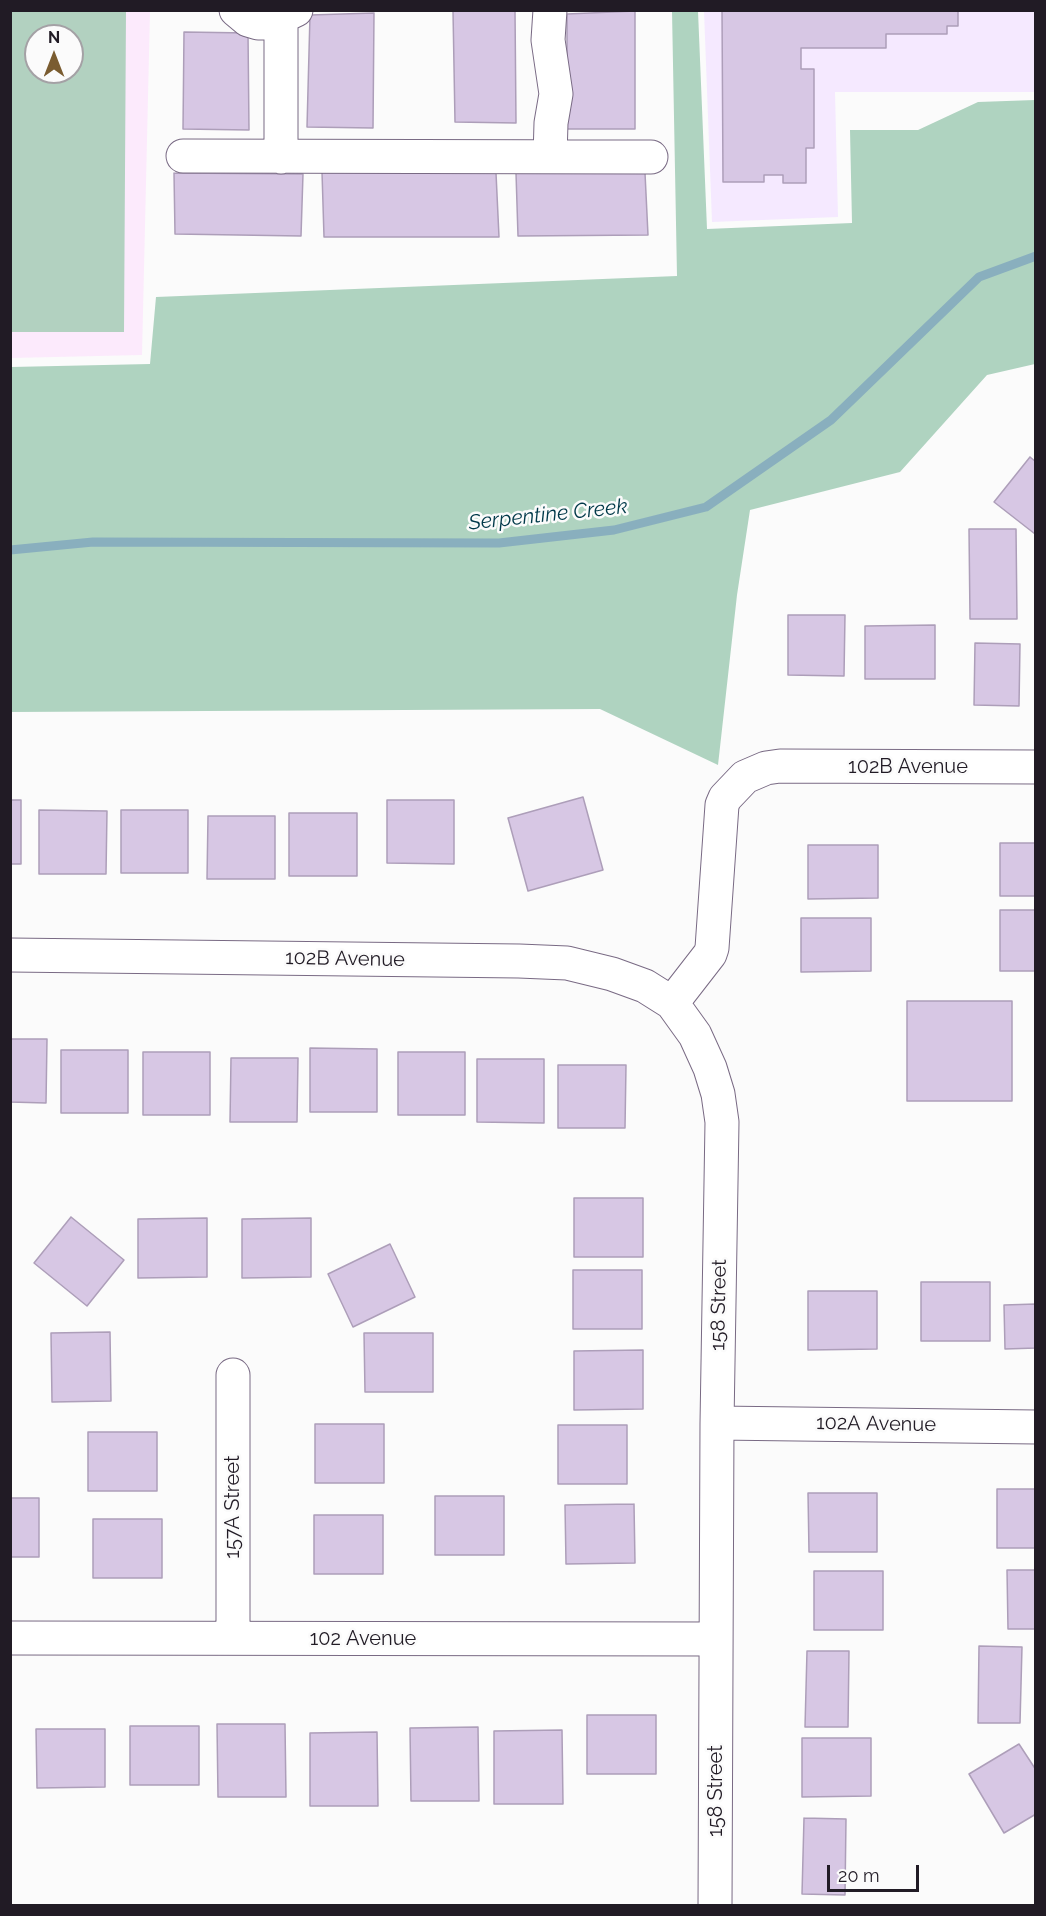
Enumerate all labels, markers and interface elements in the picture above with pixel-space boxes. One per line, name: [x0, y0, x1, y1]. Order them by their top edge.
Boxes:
north arrow: [24, 24, 84, 84]
text: N: [48, 28, 60, 47]
water label: Serpentine Creek: [467, 494, 629, 536]
street label: 102B Avenue: [848, 755, 968, 779]
street label: 102B Avenue: [285, 946, 405, 972]
street label: 158 Street: [706, 1259, 732, 1351]
street label: 102A Avenue: [816, 1411, 936, 1437]
street label: 157A Street: [221, 1455, 245, 1559]
street label: 102 Avenue: [310, 1627, 416, 1651]
street label: 158 Street: [704, 1745, 728, 1837]
scale bar: [830, 1853, 922, 1891]
text: 20 m: [838, 1865, 880, 1886]

